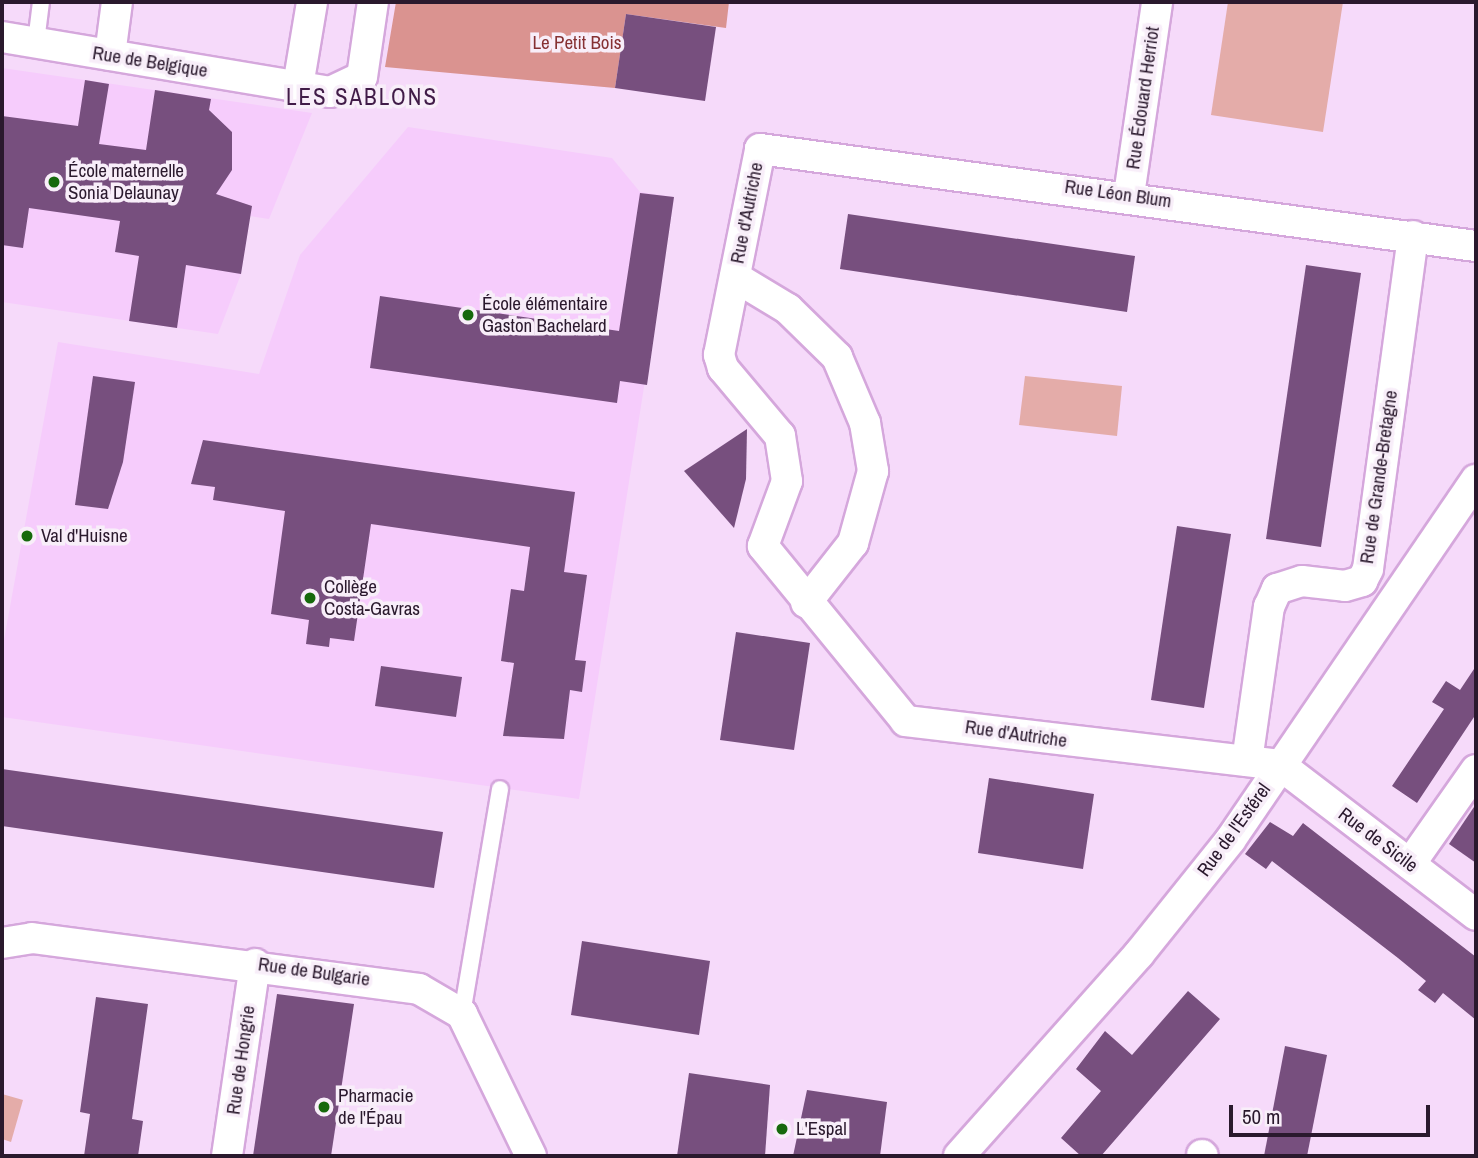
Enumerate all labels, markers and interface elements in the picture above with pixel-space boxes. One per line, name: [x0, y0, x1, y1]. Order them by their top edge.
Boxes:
street label: Rue Édouard Herriot: [1122, 25, 1164, 171]
park label: Le Petit Bois: [532, 32, 622, 54]
street label: Rue de Belgique: [91, 42, 209, 82]
district label: LES SABLONS: [287, 83, 437, 111]
place label: École maternelle Sonia Delaunay: [68, 160, 184, 204]
street label: Rue d'Autriche: [726, 160, 768, 266]
marker: École maternelle Sonia Delaunay: [46, 174, 62, 190]
street label: Rue Léon Blum: [1063, 175, 1173, 213]
place label: École élémentaire Gaston Bachelard: [482, 293, 608, 337]
marker: École élémentaire Gaston Bachelard: [460, 307, 476, 323]
street label: Rue de Grande-Bretagne: [1356, 389, 1402, 565]
place label: Val d'Huisne: [41, 525, 128, 547]
marker: Val d'Huisne: [19, 528, 35, 544]
place label: Collège Costa-Gavras: [324, 576, 420, 620]
marker: Collège Costa-Gavras: [302, 590, 318, 606]
street label: Rue d'Autriche: [964, 716, 1068, 752]
street label: Rue de l'Estérel: [1193, 779, 1275, 881]
street label: Rue de Sicile: [1334, 803, 1422, 877]
street label: Rue de Bulgarie: [257, 953, 371, 991]
street label: Rue de Hongrie: [222, 1004, 260, 1116]
place label: Pharmacie de l'Épau: [338, 1085, 413, 1129]
scale bar: [1233, 1092, 1434, 1136]
marker: Pharmacie de l'Épau: [316, 1099, 332, 1115]
text: 50 m: [1242, 1102, 1280, 1131]
place label: L'Espal: [796, 1118, 847, 1140]
marker: L'Espal: [774, 1121, 790, 1137]

